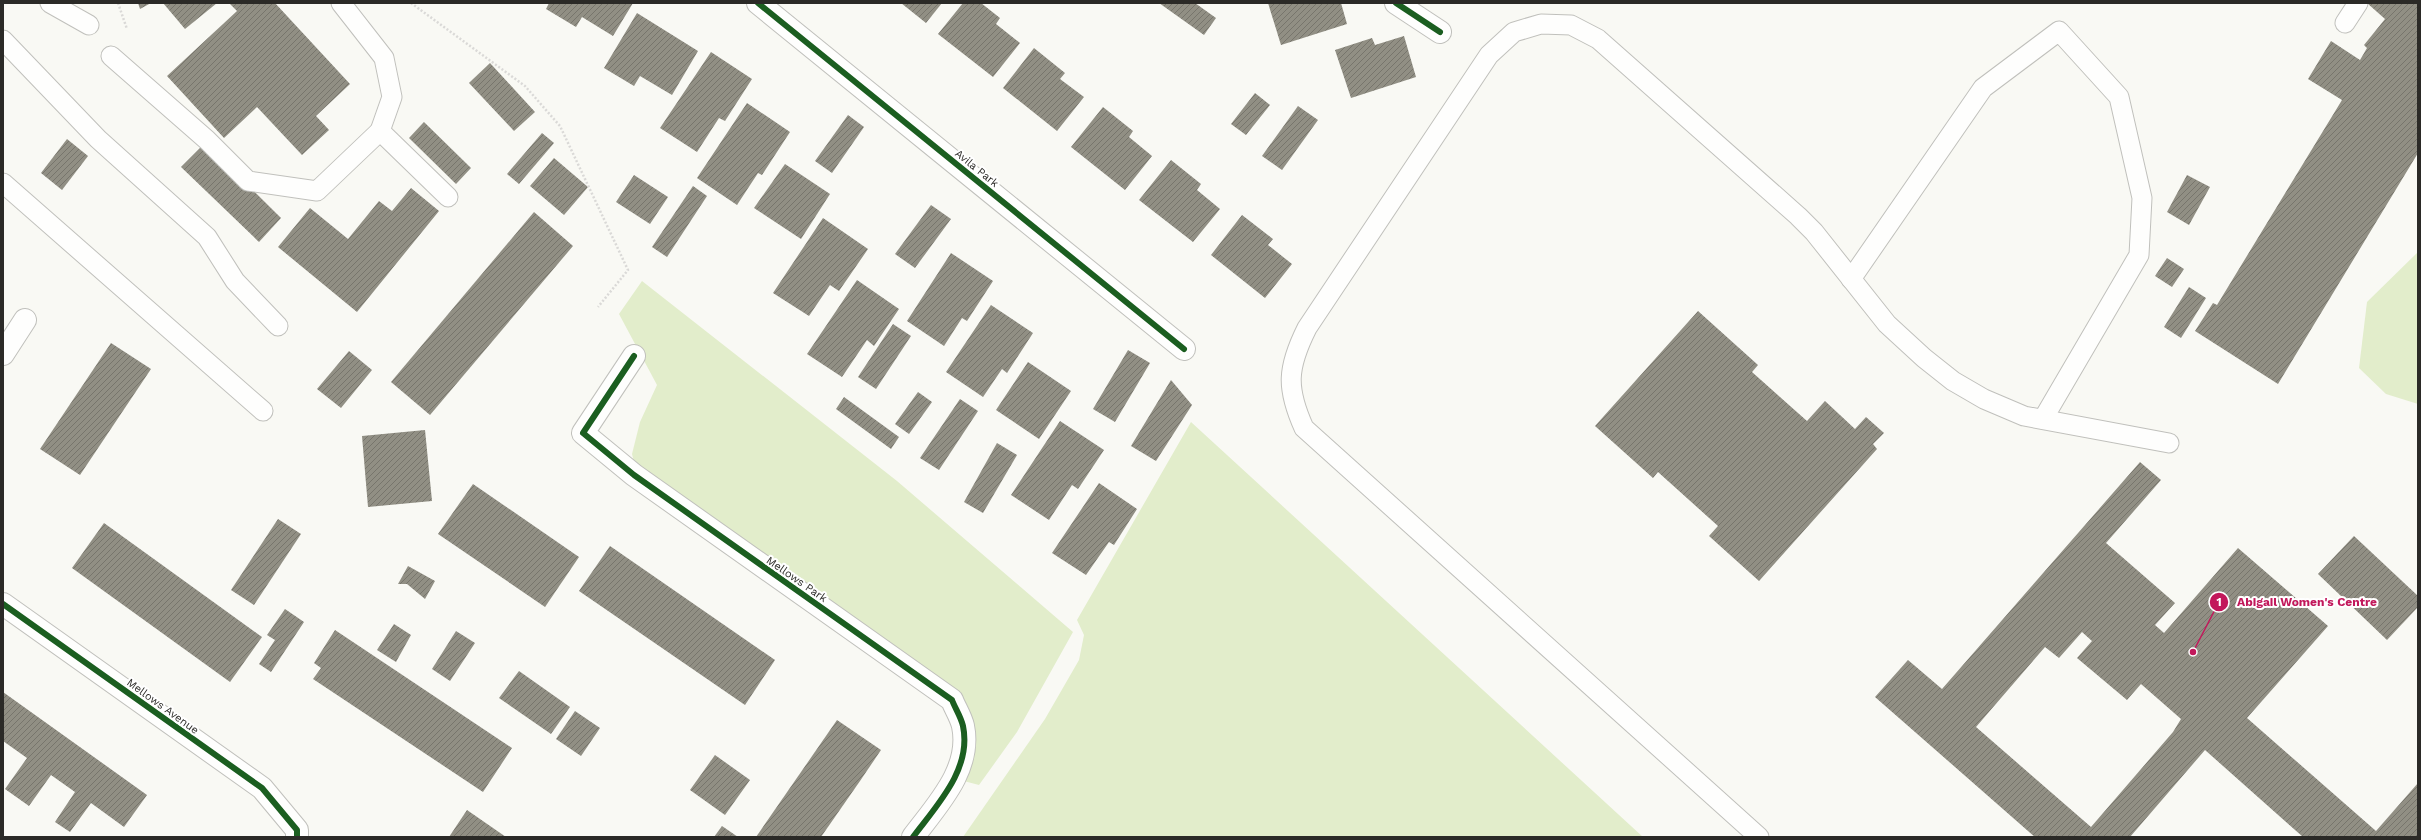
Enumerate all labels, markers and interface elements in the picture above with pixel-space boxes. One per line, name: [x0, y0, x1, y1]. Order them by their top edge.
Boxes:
street label: Avila Park: [952, 147, 1001, 190]
street label: Mellows Park: [764, 554, 830, 605]
callout: Abigail Women's Centre: [2209, 590, 2385, 614]
text: 1: [2216, 595, 2222, 609]
text: Abigail Women's Centre: [2237, 595, 2377, 609]
street label: Mellows Avenue: [124, 676, 201, 737]

